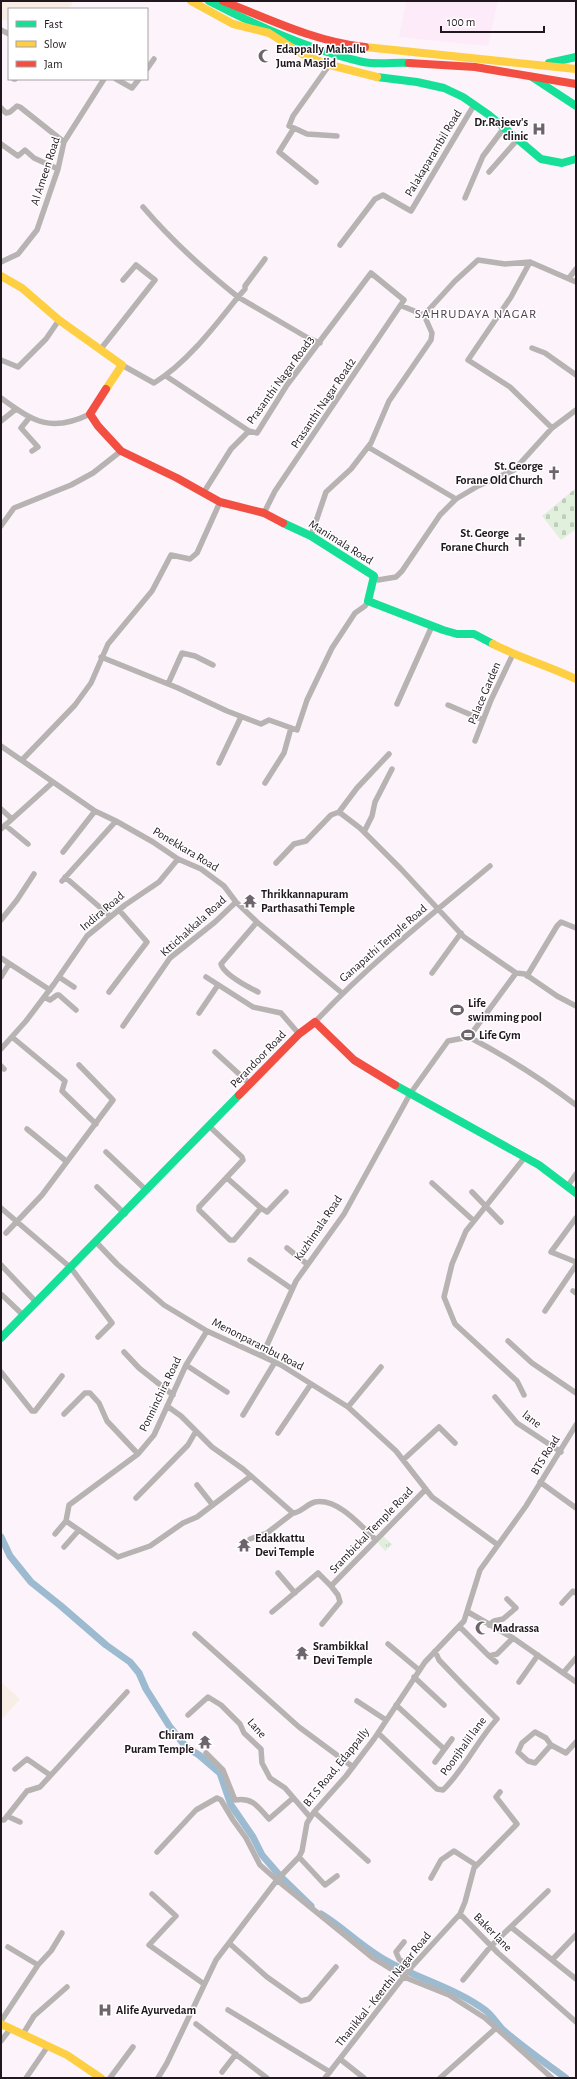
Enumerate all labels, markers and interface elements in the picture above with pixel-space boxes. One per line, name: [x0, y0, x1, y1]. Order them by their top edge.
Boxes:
legend: [8, 8, 148, 80]
scale bar: [441, 8, 544, 34]
text: 100 m: [447, 16, 475, 28]
text: Fast: [44, 18, 63, 30]
text: Slow: [44, 38, 66, 50]
place label: Edappally Mahallu Juma Masjid: [276, 43, 366, 70]
mosque icon: Edappally Mahallu Juma Masjid: [257, 48, 273, 64]
text: Jam: [44, 58, 63, 70]
street label: Palakaparambil Road: [402, 108, 464, 198]
place label: Dr.Rajeev's clinic: [474, 116, 528, 142]
hospital icon: Dr.Rajeev's clinic: [531, 121, 547, 137]
street label: Al Ameen Road: [28, 135, 62, 207]
district label: SAHRUDAYA NAGAR: [415, 308, 537, 321]
street label: Prasanthi Nagar Road3: [244, 334, 316, 426]
street label: Prasanthi Nagar Road2: [288, 355, 358, 450]
place label: St. George Forane Old Church: [455, 460, 543, 486]
church icon: St. George Forane Old Church: [546, 465, 562, 481]
street label: Manimala Road: [307, 517, 375, 567]
place label: St. George Forane Church: [440, 527, 509, 553]
church icon: St. George Forane Church: [512, 532, 528, 548]
street label: Palace Garden: [466, 660, 502, 726]
street label: Ponekkara Road: [151, 825, 221, 873]
place label: Thrikkannapuram Parthasathi Temple: [261, 888, 355, 914]
street label: Indira Road: [78, 889, 126, 933]
street label: Kttichakkala Road: [158, 893, 228, 959]
temple icon: Thrikkannapuram Parthasathi Temple: [242, 893, 258, 909]
street label: Ganapathi Temple Road: [337, 902, 429, 984]
place label: Life swimming pool: [468, 997, 542, 1023]
sports icon: Life swimming pool: [449, 1002, 465, 1018]
sports icon: Life Gym: [460, 1027, 476, 1043]
street label: Perandoor Road: [228, 1028, 288, 1090]
place label: Life Gym: [479, 1029, 521, 1042]
street label: Kuzhimala Road: [292, 1193, 344, 1263]
street label: Menonparambu Road: [210, 1316, 306, 1372]
street label: Ponninchira Road: [137, 1355, 183, 1433]
street label: lane: [520, 1408, 544, 1430]
street label: BTS Road: [528, 1433, 562, 1477]
street label: Srambickal Temple Road: [327, 1485, 415, 1575]
place label: Edakkattu Devi Temple: [255, 1532, 315, 1558]
temple icon: Edakkattu Devi Temple: [236, 1537, 252, 1553]
mosque icon: Madrassa: [474, 1620, 490, 1636]
place label: Madrassa: [493, 1622, 540, 1634]
place label: Srambikkal Devi Temple: [313, 1640, 373, 1666]
temple icon: Srambikkal Devi Temple: [294, 1645, 310, 1661]
street label: Poonjhalil lane: [438, 1714, 489, 1778]
street label: Lane: [245, 1716, 269, 1740]
street label: B.T.S Road, Edappally: [301, 1725, 372, 1809]
place label: Chiram Puram Temple: [124, 1729, 194, 1755]
temple icon: Chiram Puram Temple: [197, 1734, 213, 1750]
street label: Baker lane: [472, 1911, 514, 1953]
street label: Thanikkal - Keerthi Nagar Road: [333, 1929, 433, 2049]
hospital icon: Alife Ayurvedam: [97, 2002, 113, 2018]
place label: Alife Ayurvedam: [116, 2004, 196, 2017]

